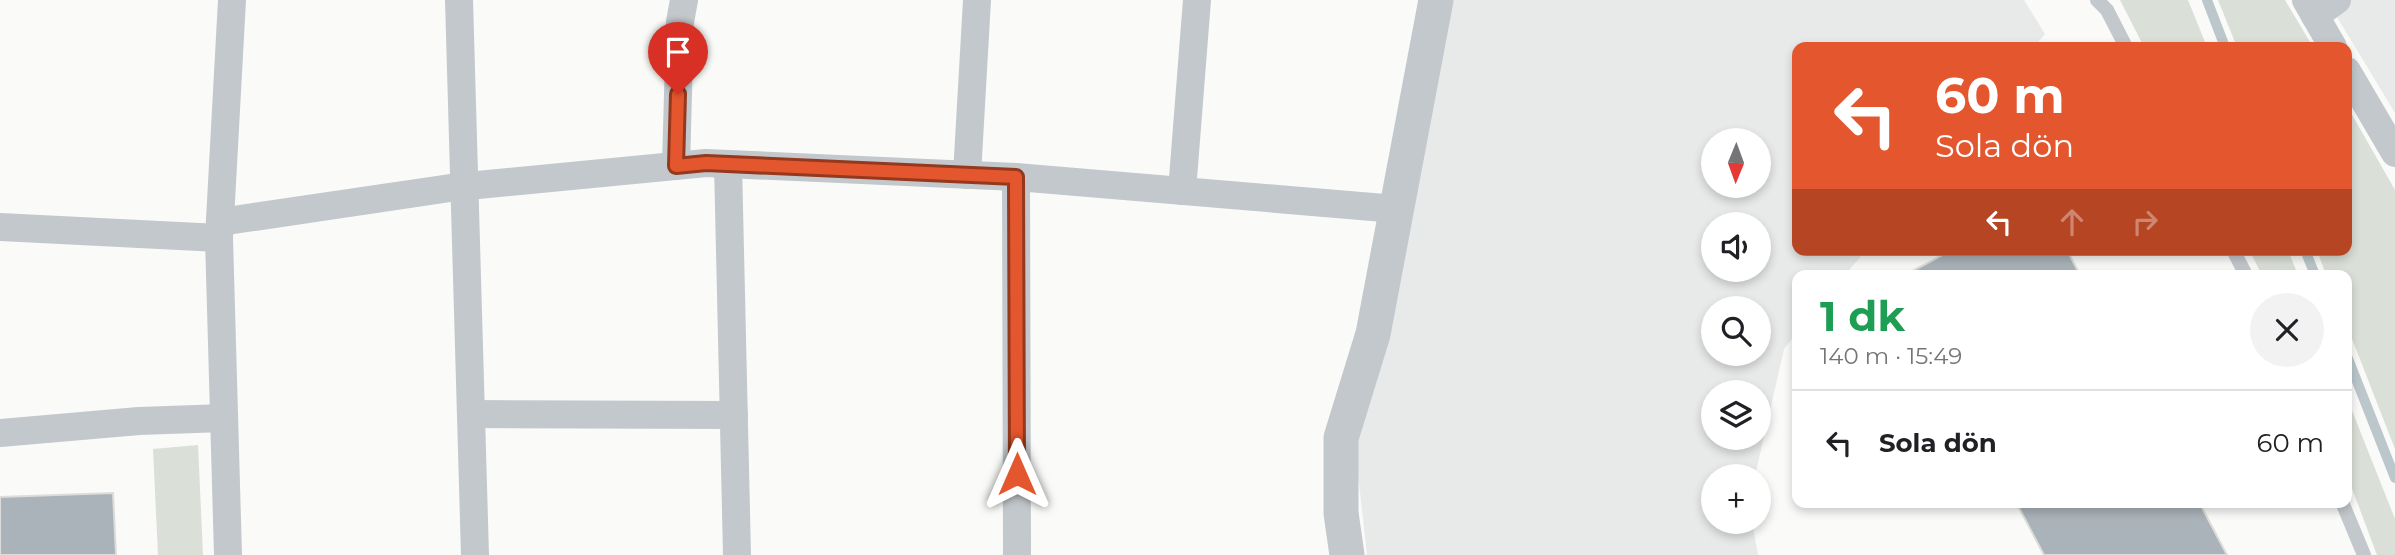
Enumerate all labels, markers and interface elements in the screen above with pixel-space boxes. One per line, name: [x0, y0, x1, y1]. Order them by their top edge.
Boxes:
pin: [648, 22, 708, 94]
icon: arrive: [659, 33, 697, 71]
text: 60 m: [1935, 66, 2065, 125]
icon: left: [1820, 70, 1911, 161]
text: Sola dön: [1935, 126, 2074, 165]
north arrow: [1701, 128, 1771, 198]
map controls: [1701, 128, 1771, 534]
icon: left: [1980, 203, 2018, 241]
icon: ahead: [2053, 203, 2091, 241]
icon: right: [2126, 203, 2164, 241]
button: sound: [1701, 212, 1771, 282]
text: 1 dk: [1820, 290, 1905, 342]
button: close: [2250, 293, 2324, 367]
button: search: [1701, 296, 1771, 366]
text: 140 m · 15:49: [1820, 342, 1962, 370]
button: layers: [1701, 380, 1771, 450]
icon: left: [1820, 424, 1858, 462]
text: Sola dön: [1879, 427, 1997, 459]
text: 60 m: [2257, 427, 2324, 459]
position arrow: [980, 437, 1054, 511]
button: +: [1701, 464, 1771, 534]

